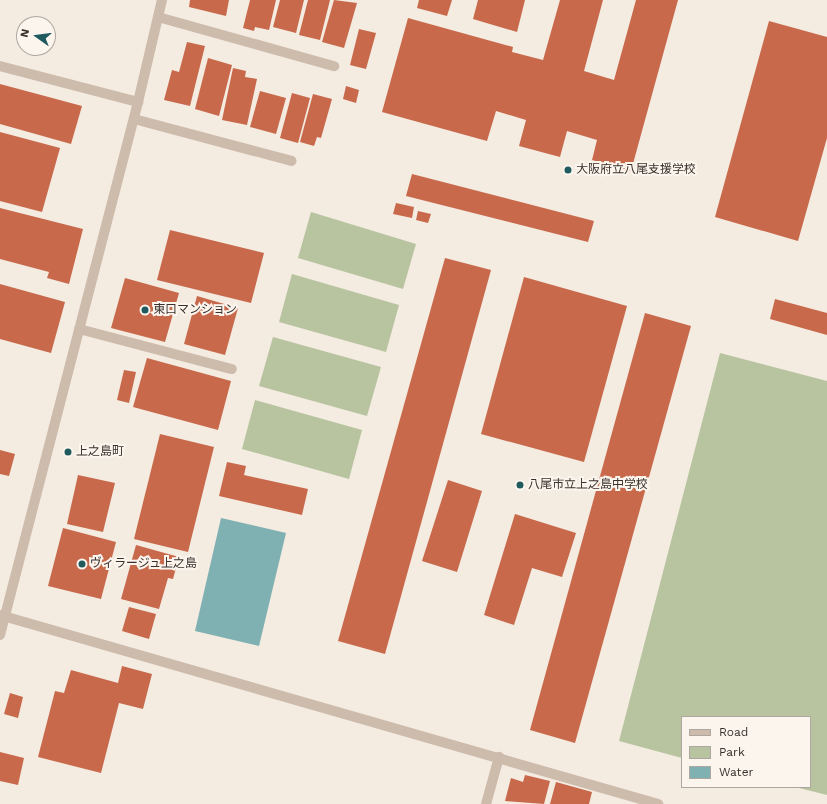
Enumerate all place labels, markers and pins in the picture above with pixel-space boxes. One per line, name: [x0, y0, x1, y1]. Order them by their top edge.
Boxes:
place label: 大阪府立八尾支援学校: [576, 163, 696, 177]
marker: 大阪府立八尾支援学校: [563, 165, 573, 175]
place label: 東口マンション: [153, 303, 237, 317]
marker: 東口マンション: [140, 305, 150, 315]
place label: 上之島町: [76, 445, 124, 459]
marker: 上之島町: [63, 447, 73, 457]
place label: 八尾市立上之島中学校: [528, 478, 648, 492]
marker: 八尾市立上之島中学校: [515, 480, 525, 490]
place label: ヴィラージュ上之島: [90, 557, 198, 571]
marker: ヴィラージュ上之島: [77, 559, 87, 569]

